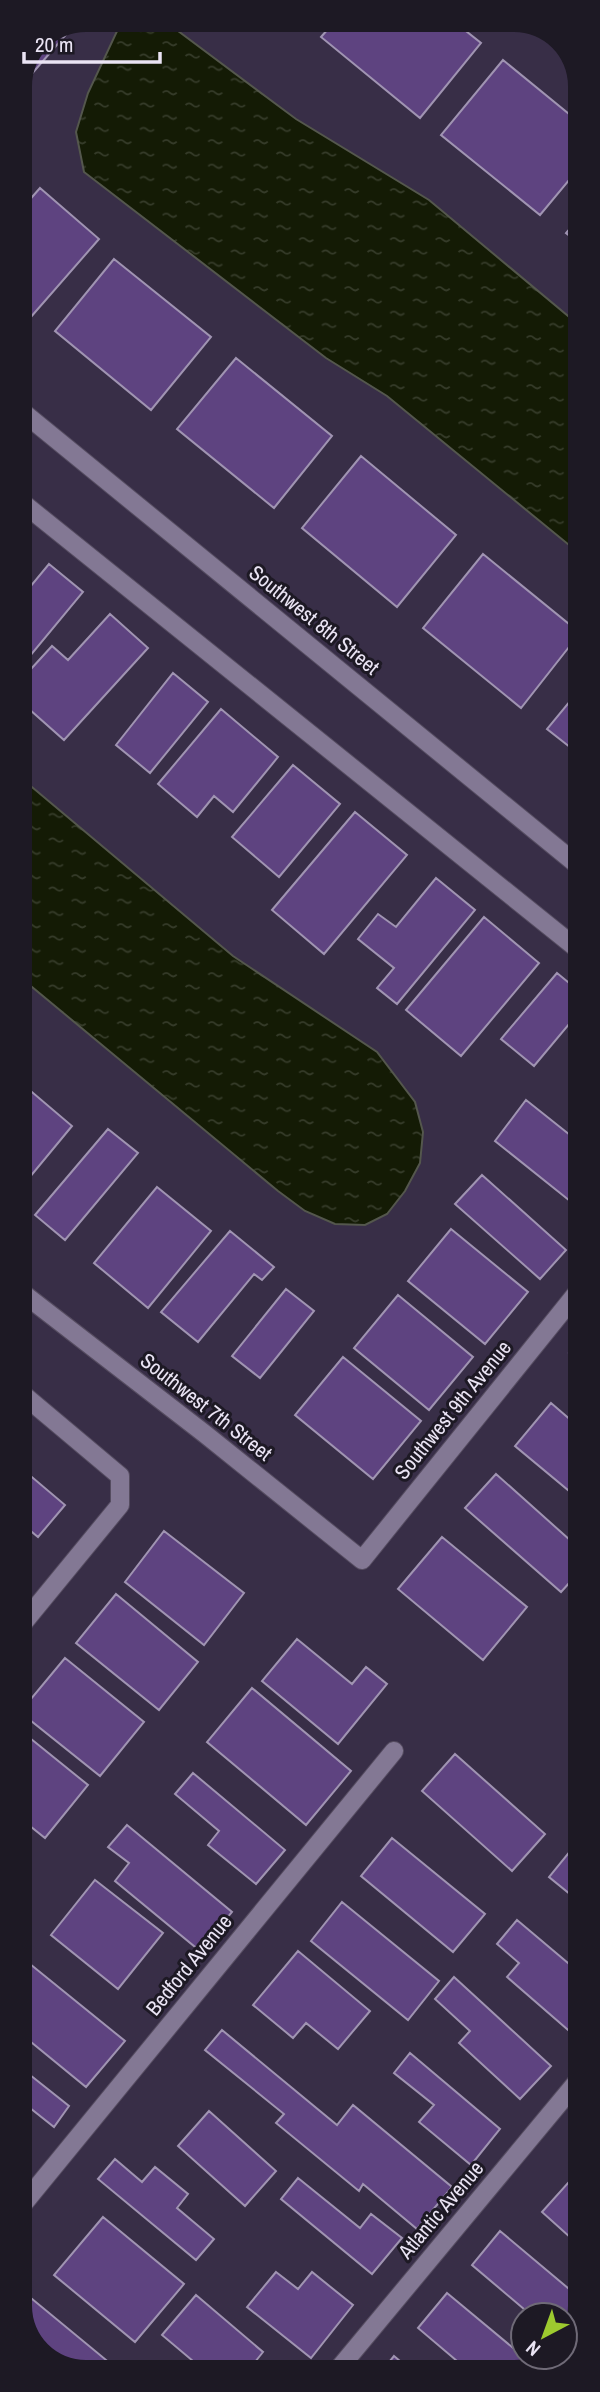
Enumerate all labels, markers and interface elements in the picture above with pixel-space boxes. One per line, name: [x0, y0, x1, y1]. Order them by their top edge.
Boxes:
scale bar: [24, 21, 161, 65]
text: 20 m: [35, 30, 73, 59]
street label: Southwest 8th Street: [243, 558, 386, 681]
street label: Southwest 9th Avenue: [388, 1334, 518, 1485]
street label: Southwest 7th Street: [134, 1346, 278, 1467]
street label: Bedford Avenue: [139, 1908, 238, 2021]
street label: Atlantic Avenue: [390, 2155, 490, 2265]
north arrow: [509, 2301, 579, 2371]
text: N: [520, 2335, 546, 2362]

